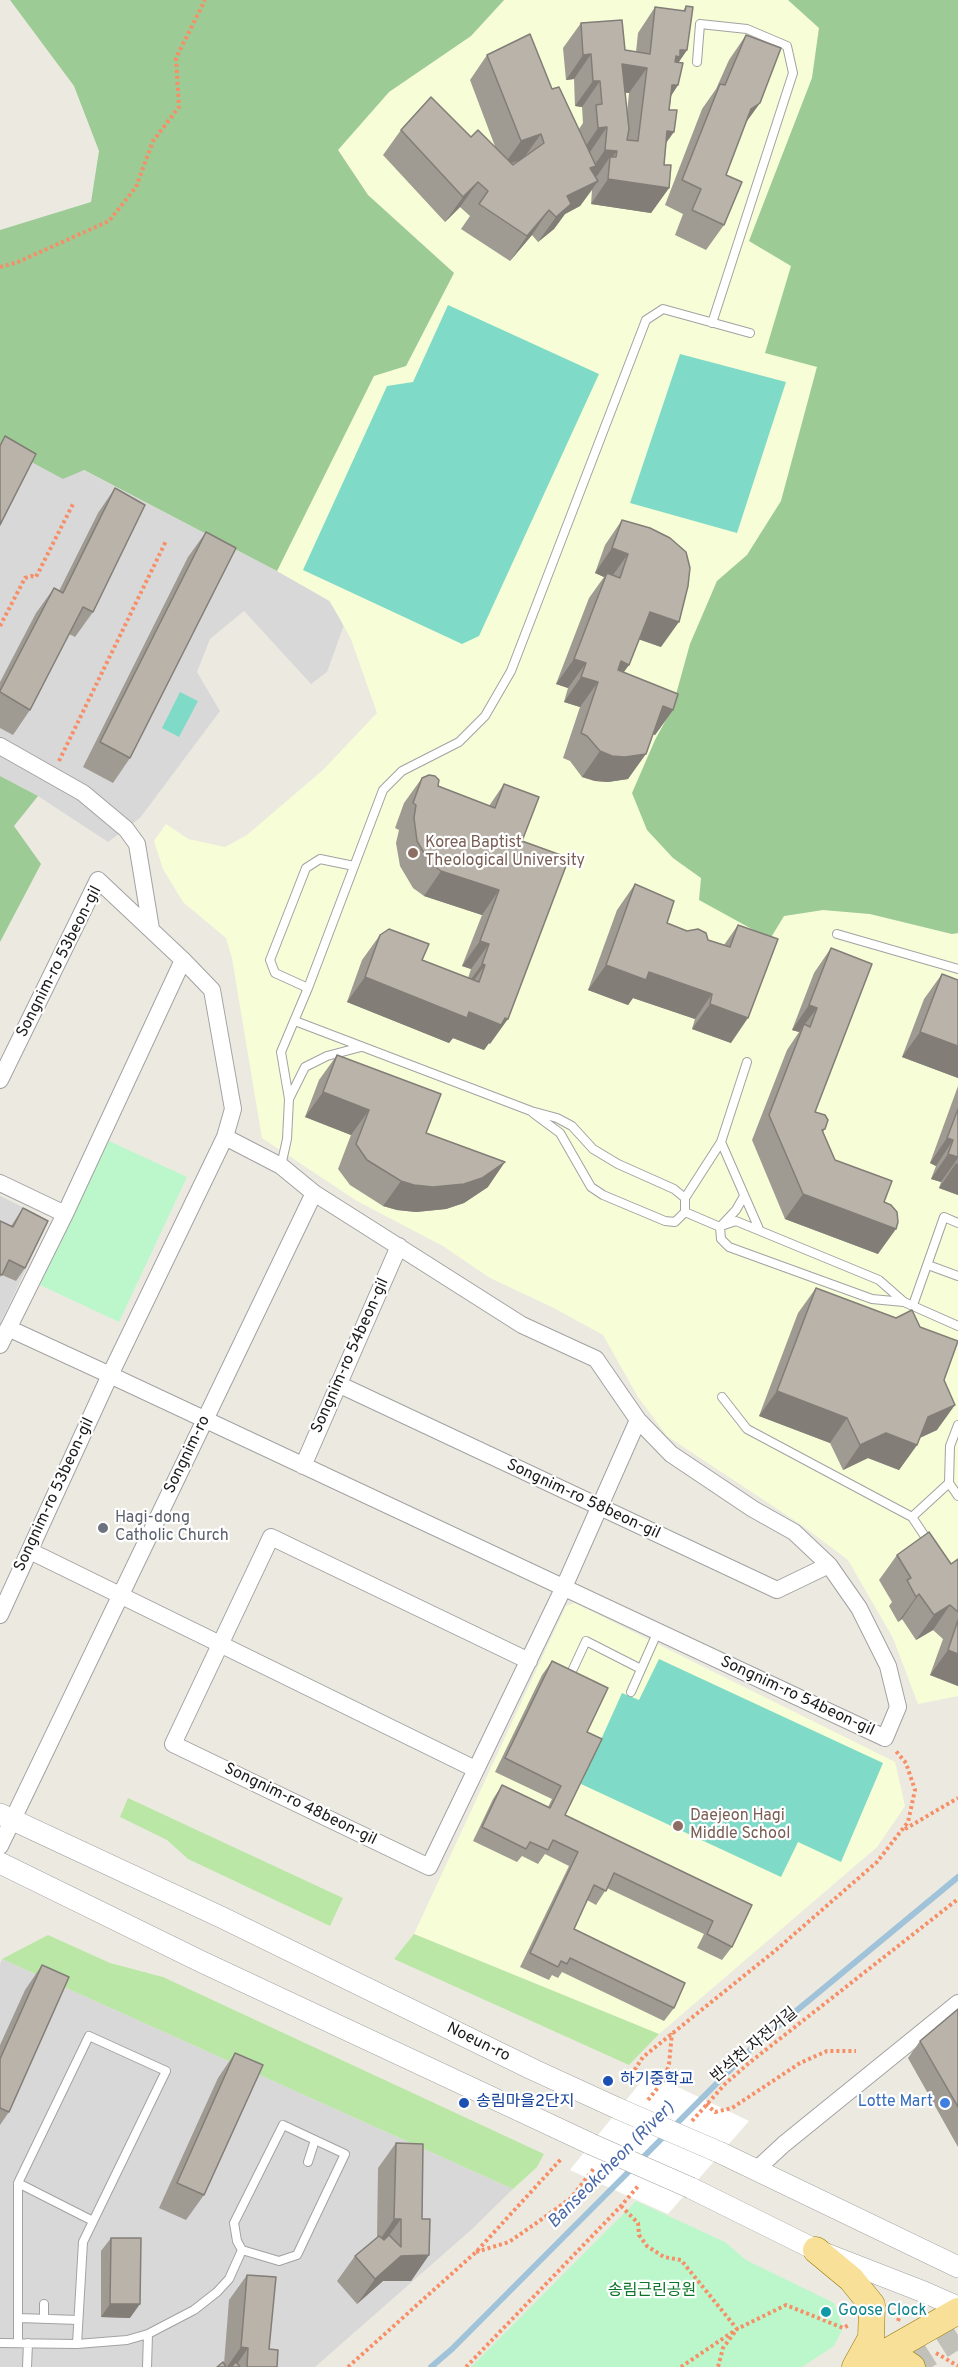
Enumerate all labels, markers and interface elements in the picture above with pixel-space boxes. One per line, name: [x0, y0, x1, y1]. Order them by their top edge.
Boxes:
place label: Korea Baptist Theological University: [425, 834, 585, 872]
marker: Korea Baptist Theological University: [406, 846, 420, 860]
street label: Songnim-ro 53beon-gil: [13, 883, 107, 1041]
street label: Songnim-ro 54beon-gil: [308, 1275, 394, 1437]
street label: Songnim-ro: [161, 1413, 215, 1497]
street label: Songnim-ro 53beon-gil: [11, 1415, 99, 1575]
street label: Songnim-ro 58beon-gil: [503, 1456, 663, 1544]
place label: Hagi-dong Catholic Church: [115, 1509, 229, 1547]
marker: Hagi-dong Catholic Church: [96, 1521, 110, 1535]
street label: Songnim-ro 54beon-gil: [717, 1653, 877, 1741]
street label: Songnim-ro 48beon-gil: [221, 1760, 379, 1850]
place label: Daejeon Hagi Middle School: [690, 1807, 790, 1845]
marker: Daejeon Hagi Middle School: [671, 1819, 685, 1833]
street label: 반석천 자전거길: [708, 2004, 802, 2088]
street label: Noeun-ro: [443, 2019, 513, 2067]
place label: 하기중학교: [620, 2071, 694, 2091]
marker: 하기중학교: [601, 2074, 615, 2088]
place label: 송림마을2단지: [476, 2093, 574, 2113]
place label: Lotte Mart: [858, 2093, 933, 2113]
marker: 송림마을2단지: [457, 2096, 471, 2110]
marker: Lotte Mart: [938, 2096, 952, 2110]
water label: Banseokcheon (River): [544, 2098, 680, 2234]
park label: 송림근린공원: [608, 2282, 696, 2302]
place label: Goose Clock: [838, 2302, 927, 2322]
marker: Goose Clock: [819, 2305, 833, 2319]

